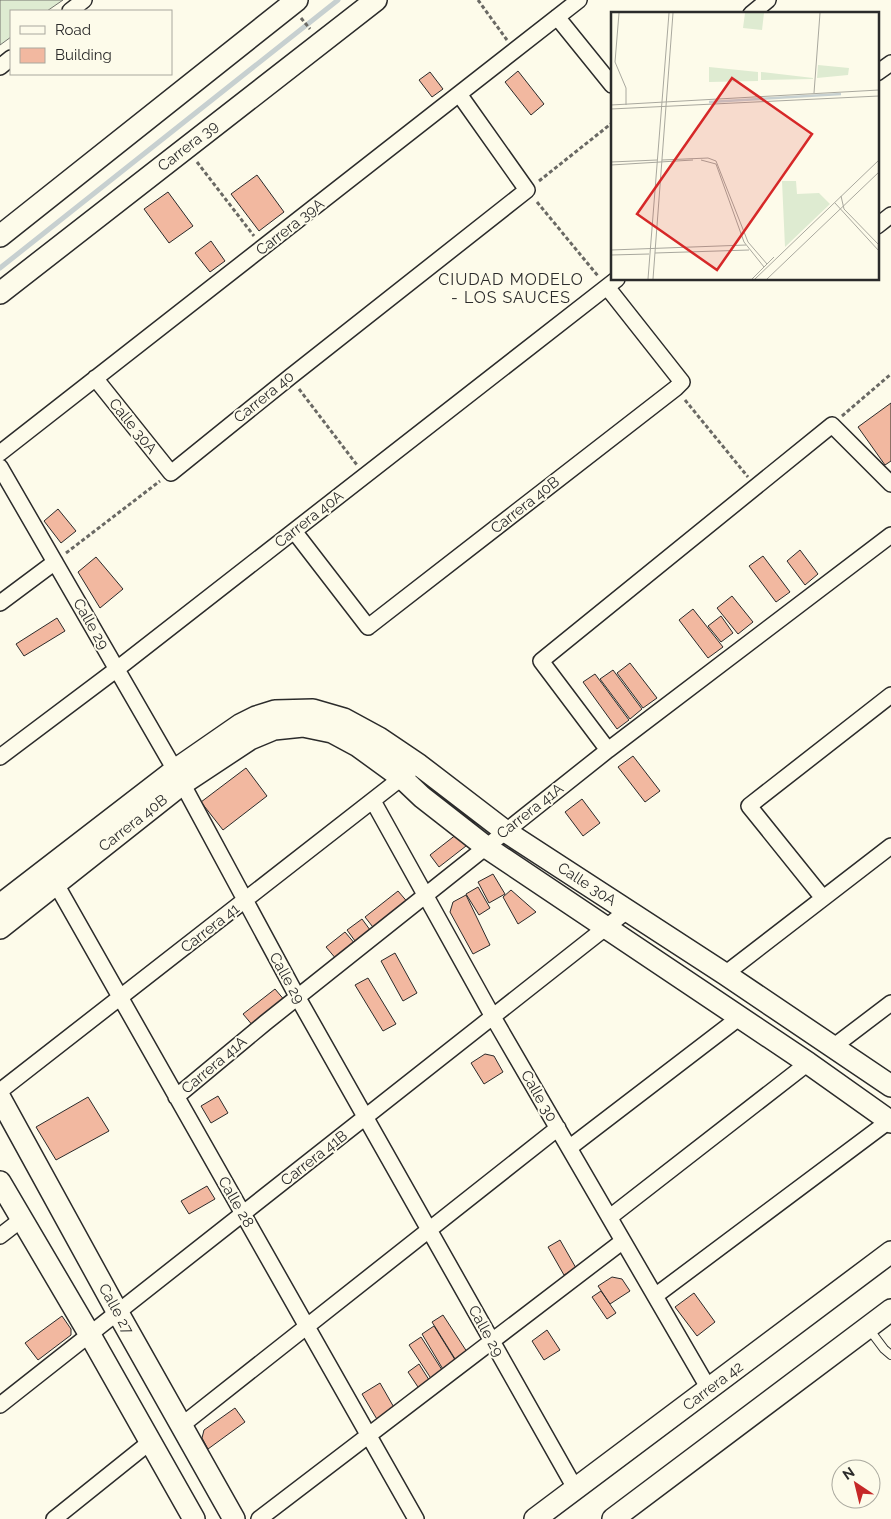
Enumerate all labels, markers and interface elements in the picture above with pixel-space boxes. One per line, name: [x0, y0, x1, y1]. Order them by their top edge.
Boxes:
legend: [10, 10, 172, 75]
inset map: [611, 12, 878, 280]
text: Road: [55, 21, 91, 39]
text: Building: [55, 46, 112, 64]
street label: Carrera 39: [154, 117, 222, 175]
street label: Carrera 39A: [252, 195, 328, 259]
district label: CIUDAD MODELO - LOS SAUCES: [438, 270, 584, 307]
street label: Carrera 40: [230, 367, 298, 427]
street label: Calle 30A: [105, 395, 161, 457]
street label: Carrera 40B: [487, 473, 563, 537]
street label: Carrera 40A: [271, 487, 347, 551]
street label: Calle 29: [69, 595, 113, 653]
street label: Carrera 41A: [493, 779, 567, 843]
street label: Carrera 40B: [95, 791, 171, 855]
street label: Calle 30A: [554, 858, 620, 910]
street label: Carrera 41: [177, 899, 243, 956]
street label: Calle 29: [266, 949, 309, 1007]
street label: Carrera 41A: [178, 1033, 250, 1097]
street label: Calle 30: [517, 1067, 561, 1125]
street label: Carrera 41B: [277, 1126, 351, 1190]
street label: Calle 28: [214, 1173, 258, 1231]
street label: Calle 27: [95, 1281, 137, 1337]
street label: Calle 29: [465, 1302, 508, 1360]
street label: Carrera 42: [679, 1357, 747, 1414]
north arrow: [831, 1459, 881, 1509]
text: N: [840, 1464, 858, 1483]

